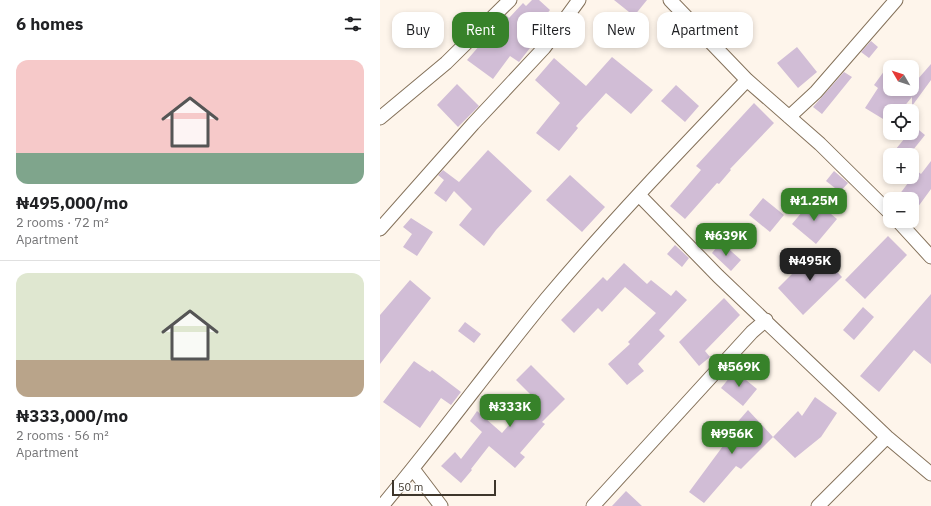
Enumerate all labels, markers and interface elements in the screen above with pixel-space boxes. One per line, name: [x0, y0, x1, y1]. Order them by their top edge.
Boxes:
chip: Buy: [392, 12, 444, 48]
chip: Rent: [452, 12, 509, 48]
chip: Filters: [517, 12, 585, 48]
chip: New: [593, 12, 649, 48]
chip: Apartment: [657, 12, 753, 48]
text: 6 homes: [16, 13, 83, 35]
icon: filters: [342, 13, 364, 35]
north arrow: [883, 60, 919, 96]
map controls: [883, 60, 919, 228]
icon: home: [154, 86, 226, 158]
button: locate: [883, 104, 919, 140]
button: +: [883, 148, 919, 184]
pin: ₦1.25M: [781, 188, 847, 222]
text: ₦495,000/mo: [16, 192, 128, 214]
text: ₦1.25M: [790, 192, 838, 209]
button: −: [883, 192, 919, 228]
text: 2 rooms · 72 m²: [16, 214, 109, 231]
pin: ₦639K: [698, 223, 754, 257]
text: ₦639K: [705, 227, 747, 244]
text: Apartment: [16, 231, 79, 248]
pin: ₦495K: [782, 248, 838, 282]
text: ₦495K: [789, 252, 831, 269]
icon: home: [154, 299, 226, 371]
pin: ₦569K: [711, 354, 767, 388]
text: ₦569K: [718, 358, 760, 375]
pin: ₦333K: [482, 394, 538, 428]
text: ₦333K: [489, 398, 531, 415]
text: ₦333,000/mo: [16, 405, 128, 427]
pin: ₦956K: [704, 421, 760, 455]
text: ₦956K: [711, 425, 753, 442]
text: 2 rooms · 56 m²: [16, 427, 109, 444]
text: Apartment: [16, 444, 79, 461]
scale bar: [392, 478, 496, 497]
text: 50 m: [398, 480, 423, 494]

